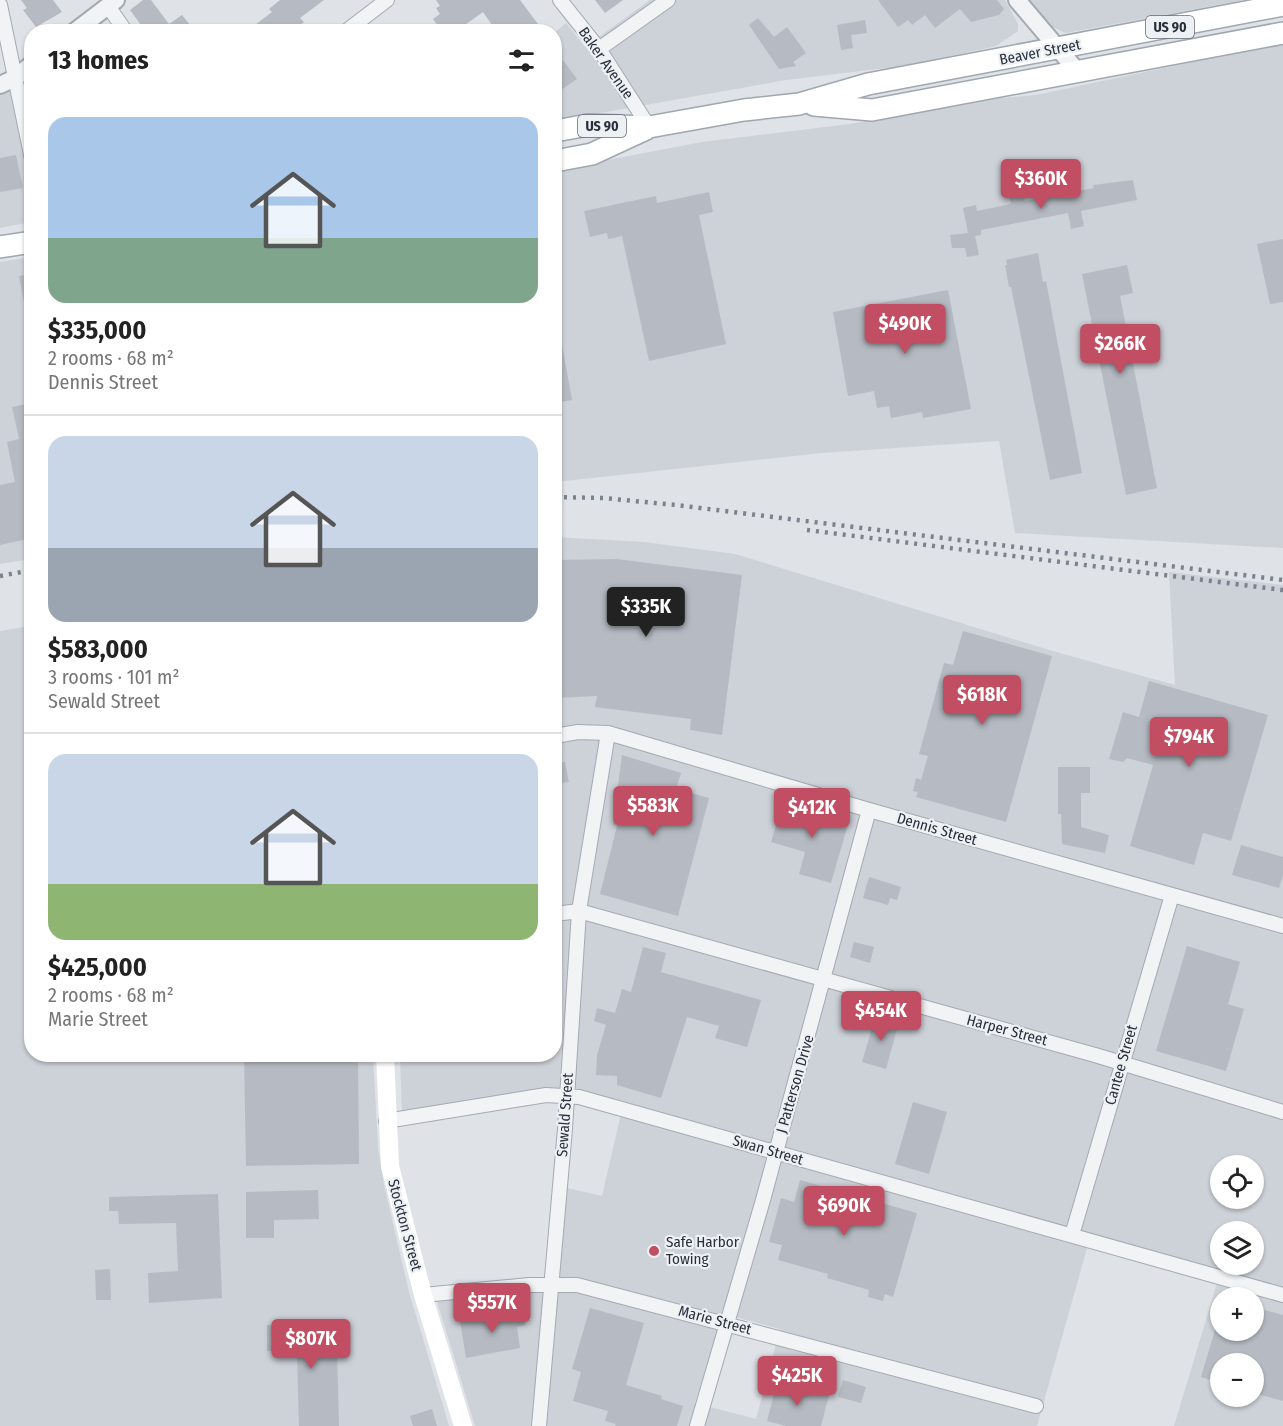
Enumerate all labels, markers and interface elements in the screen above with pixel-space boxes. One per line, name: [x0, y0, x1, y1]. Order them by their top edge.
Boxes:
road number: US 90: [1146, 16, 1194, 38]
street label: Baker Avenue: [575, 24, 637, 102]
street label: Beaver Street: [998, 35, 1082, 69]
icon: filters: [505, 44, 538, 77]
text: 13 homes: [48, 45, 149, 76]
road number: US 90: [578, 115, 626, 137]
icon: home: [239, 156, 347, 264]
pin: $360K: [999, 159, 1083, 210]
text: $360K: [1015, 166, 1067, 190]
pin: $490K: [863, 304, 947, 355]
text: $490K: [879, 311, 931, 335]
text: $335,000: [48, 315, 146, 346]
pin: $266K: [1078, 324, 1162, 375]
text: $266K: [1094, 331, 1146, 355]
text: 2 rooms · 68 m²: [48, 346, 174, 370]
text: Dennis Street: [48, 370, 158, 394]
icon: home: [239, 475, 347, 583]
pin: $335K: [604, 587, 688, 638]
text: $335K: [621, 594, 671, 618]
text: $583,000: [48, 634, 148, 665]
text: 3 rooms · 101 m²: [48, 665, 179, 689]
pin: $618K: [940, 675, 1024, 726]
text: $618K: [957, 682, 1007, 706]
text: Sewald Street: [48, 689, 160, 713]
pin: $794K: [1147, 717, 1231, 768]
text: $794K: [1164, 724, 1214, 748]
pin: $583K: [611, 786, 695, 837]
pin: $412K: [770, 788, 854, 839]
icon: home: [239, 793, 347, 901]
text: $583K: [627, 793, 679, 817]
text: $412K: [788, 795, 836, 819]
street label: Dennis Street: [895, 809, 979, 849]
text: $425,000: [48, 952, 147, 983]
text: 2 rooms · 68 m²: [48, 983, 174, 1007]
pin: $454K: [839, 991, 923, 1042]
text: $454K: [855, 998, 907, 1022]
text: Marie Street: [48, 1007, 148, 1031]
street label: Harper Street: [965, 1011, 1049, 1049]
street label: Cantee Street: [1101, 1023, 1141, 1107]
street label: J Patterson Drive: [772, 1033, 818, 1135]
street label: Sewald Street: [553, 1072, 577, 1158]
street label: Swan Street: [731, 1131, 806, 1169]
map controls: [1210, 1155, 1264, 1407]
button: locate: [1210, 1155, 1264, 1209]
street label: Stockton Street: [384, 1177, 426, 1273]
pin: $690K: [802, 1186, 886, 1237]
text: $690K: [817, 1193, 871, 1217]
button: layers: [1210, 1221, 1264, 1275]
place label: Safe Harbor Towing: [666, 1233, 740, 1268]
marker: Safe Harbor Towing: [647, 1244, 661, 1258]
pin: $557K: [450, 1283, 534, 1334]
button: +: [1210, 1287, 1264, 1341]
text: $557K: [467, 1290, 517, 1314]
street label: Marie Street: [677, 1302, 754, 1338]
pin: $807K: [269, 1319, 353, 1370]
text: $807K: [285, 1326, 337, 1350]
button: −: [1210, 1353, 1264, 1407]
pin: $425K: [755, 1356, 839, 1407]
text: $425K: [772, 1363, 822, 1387]

